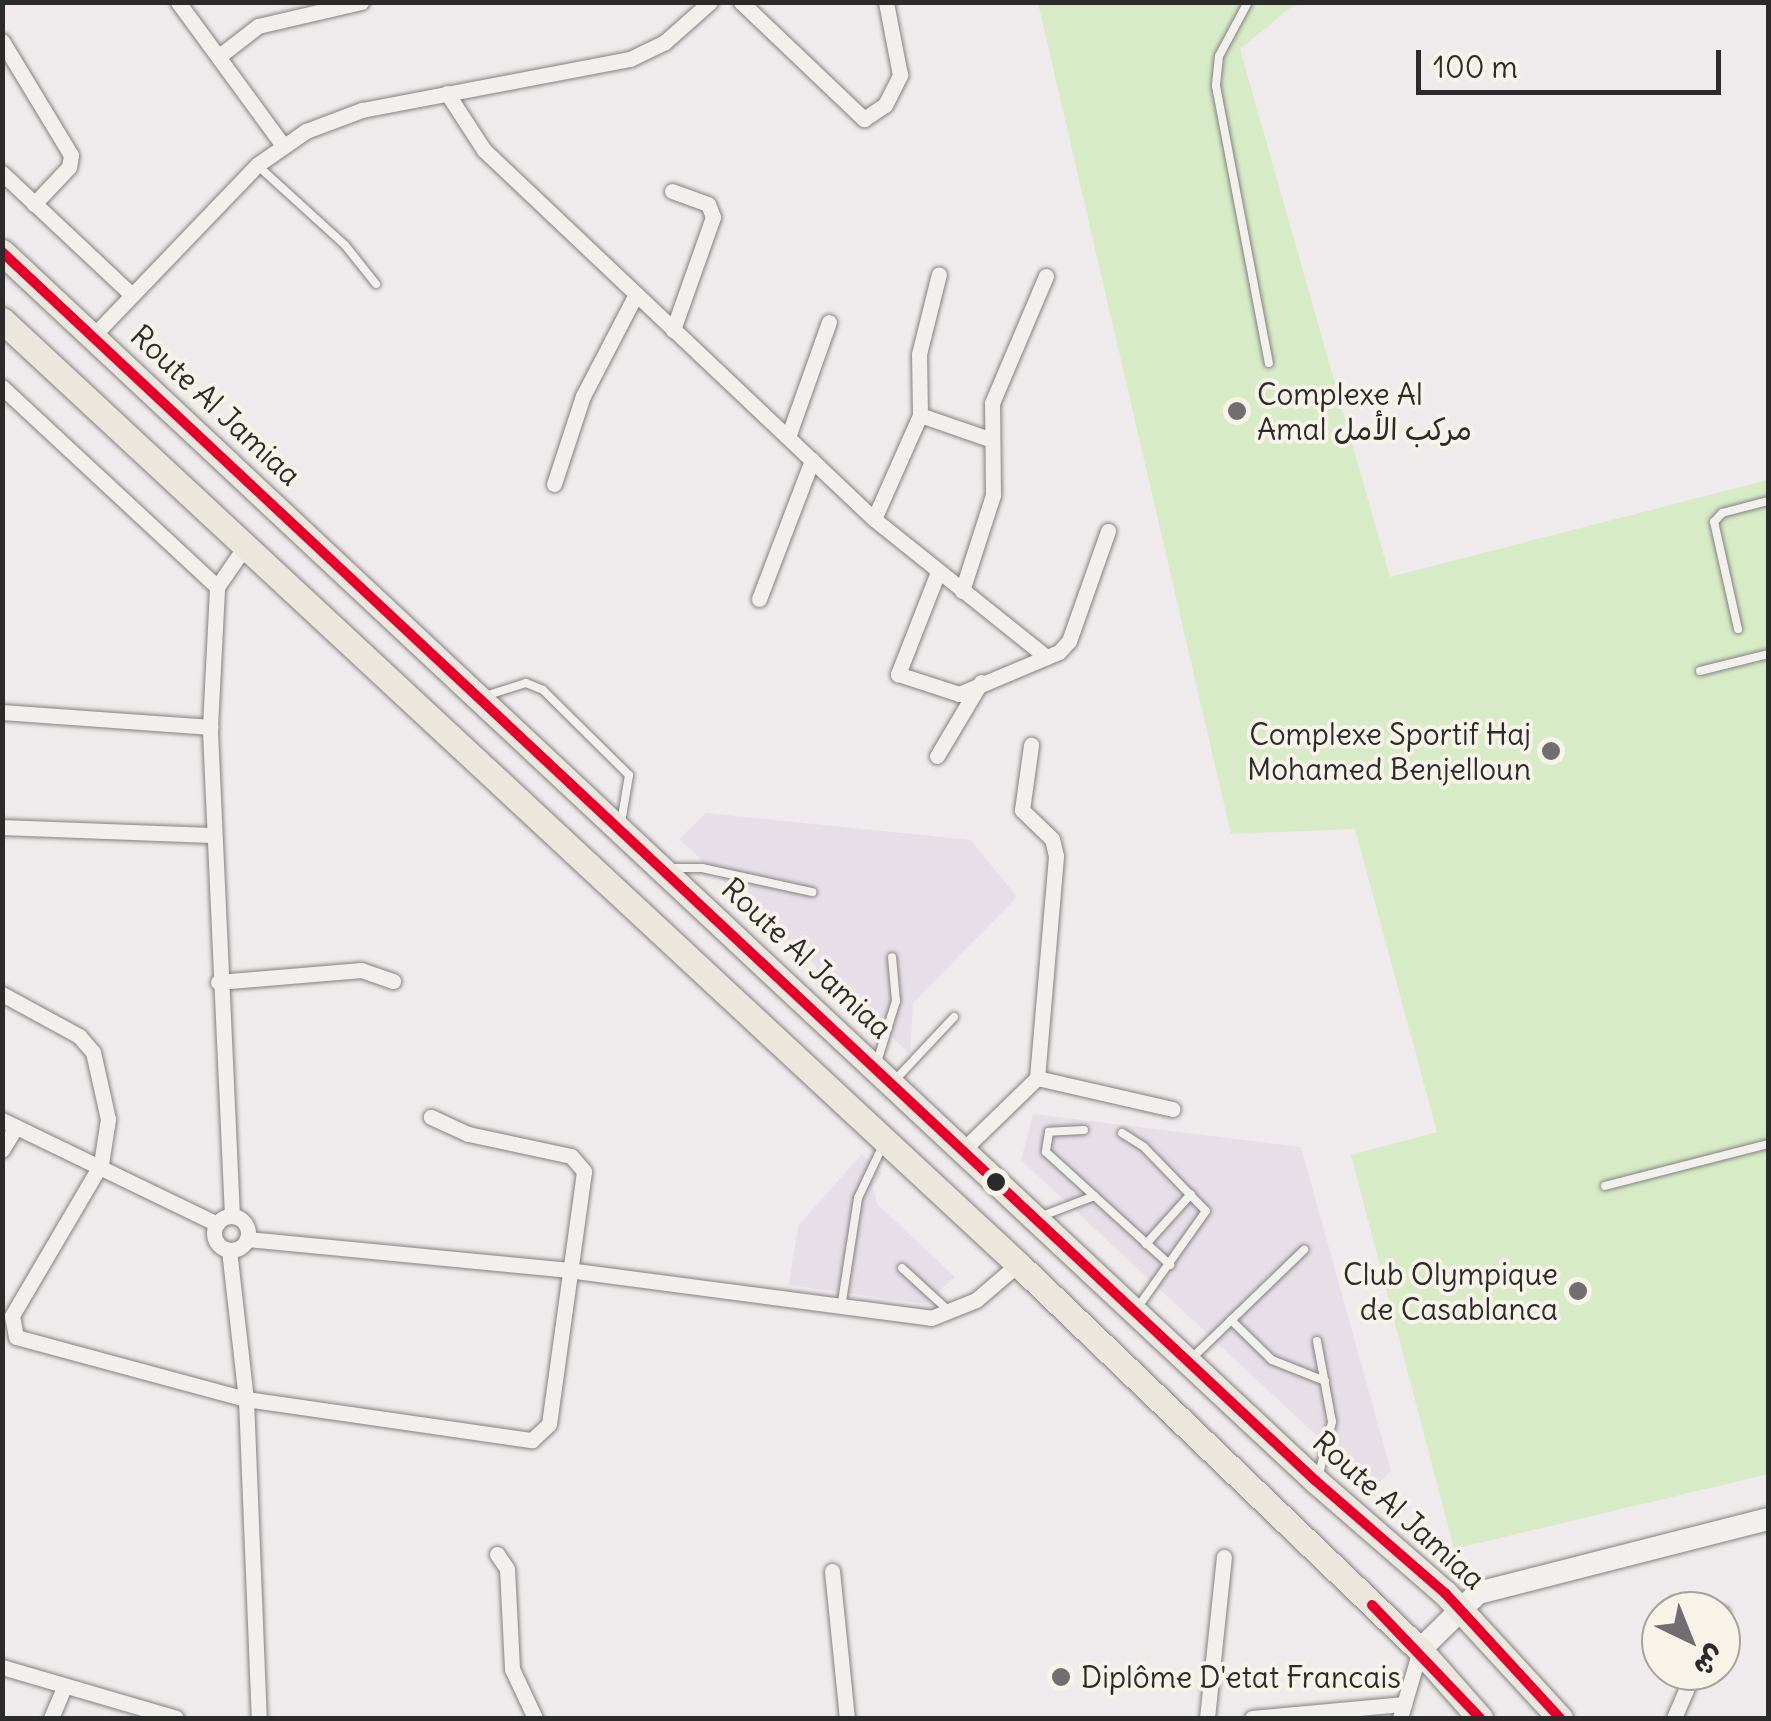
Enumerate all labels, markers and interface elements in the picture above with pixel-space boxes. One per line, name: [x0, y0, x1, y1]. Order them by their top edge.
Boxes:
scale bar: [1421, 30, 1726, 92]
text: 100 m: [1433, 48, 1518, 86]
street label: Route Al Jamiaa: [124, 317, 308, 493]
place label: Complexe Al Amal مركب الأمل: [1257, 376, 1472, 446]
marker: Complexe Al Amal مركب الأمل: [1226, 400, 1248, 422]
place label: Complexe Sportif Haj Mohamed Benjelloun: [1247, 716, 1531, 786]
marker: Complexe Sportif Haj Mohamed Benjelloun: [1540, 740, 1562, 762]
street label: Route Al Jamiaa: [715, 870, 899, 1046]
unlabelled marker: [986, 1172, 1006, 1192]
place label: Club Olympique de Casablanca: [1343, 1256, 1558, 1326]
marker: Club Olympique de Casablanca: [1567, 1280, 1589, 1302]
street label: Route Al Jamiaa: [1306, 1423, 1492, 1597]
north arrow: [1641, 1591, 1741, 1691]
text: ش: [1687, 1638, 1734, 1685]
place label: Diplôme D'etat Francais: [1081, 1659, 1401, 1695]
marker: Diplôme D'etat Francais: [1050, 1666, 1072, 1688]

